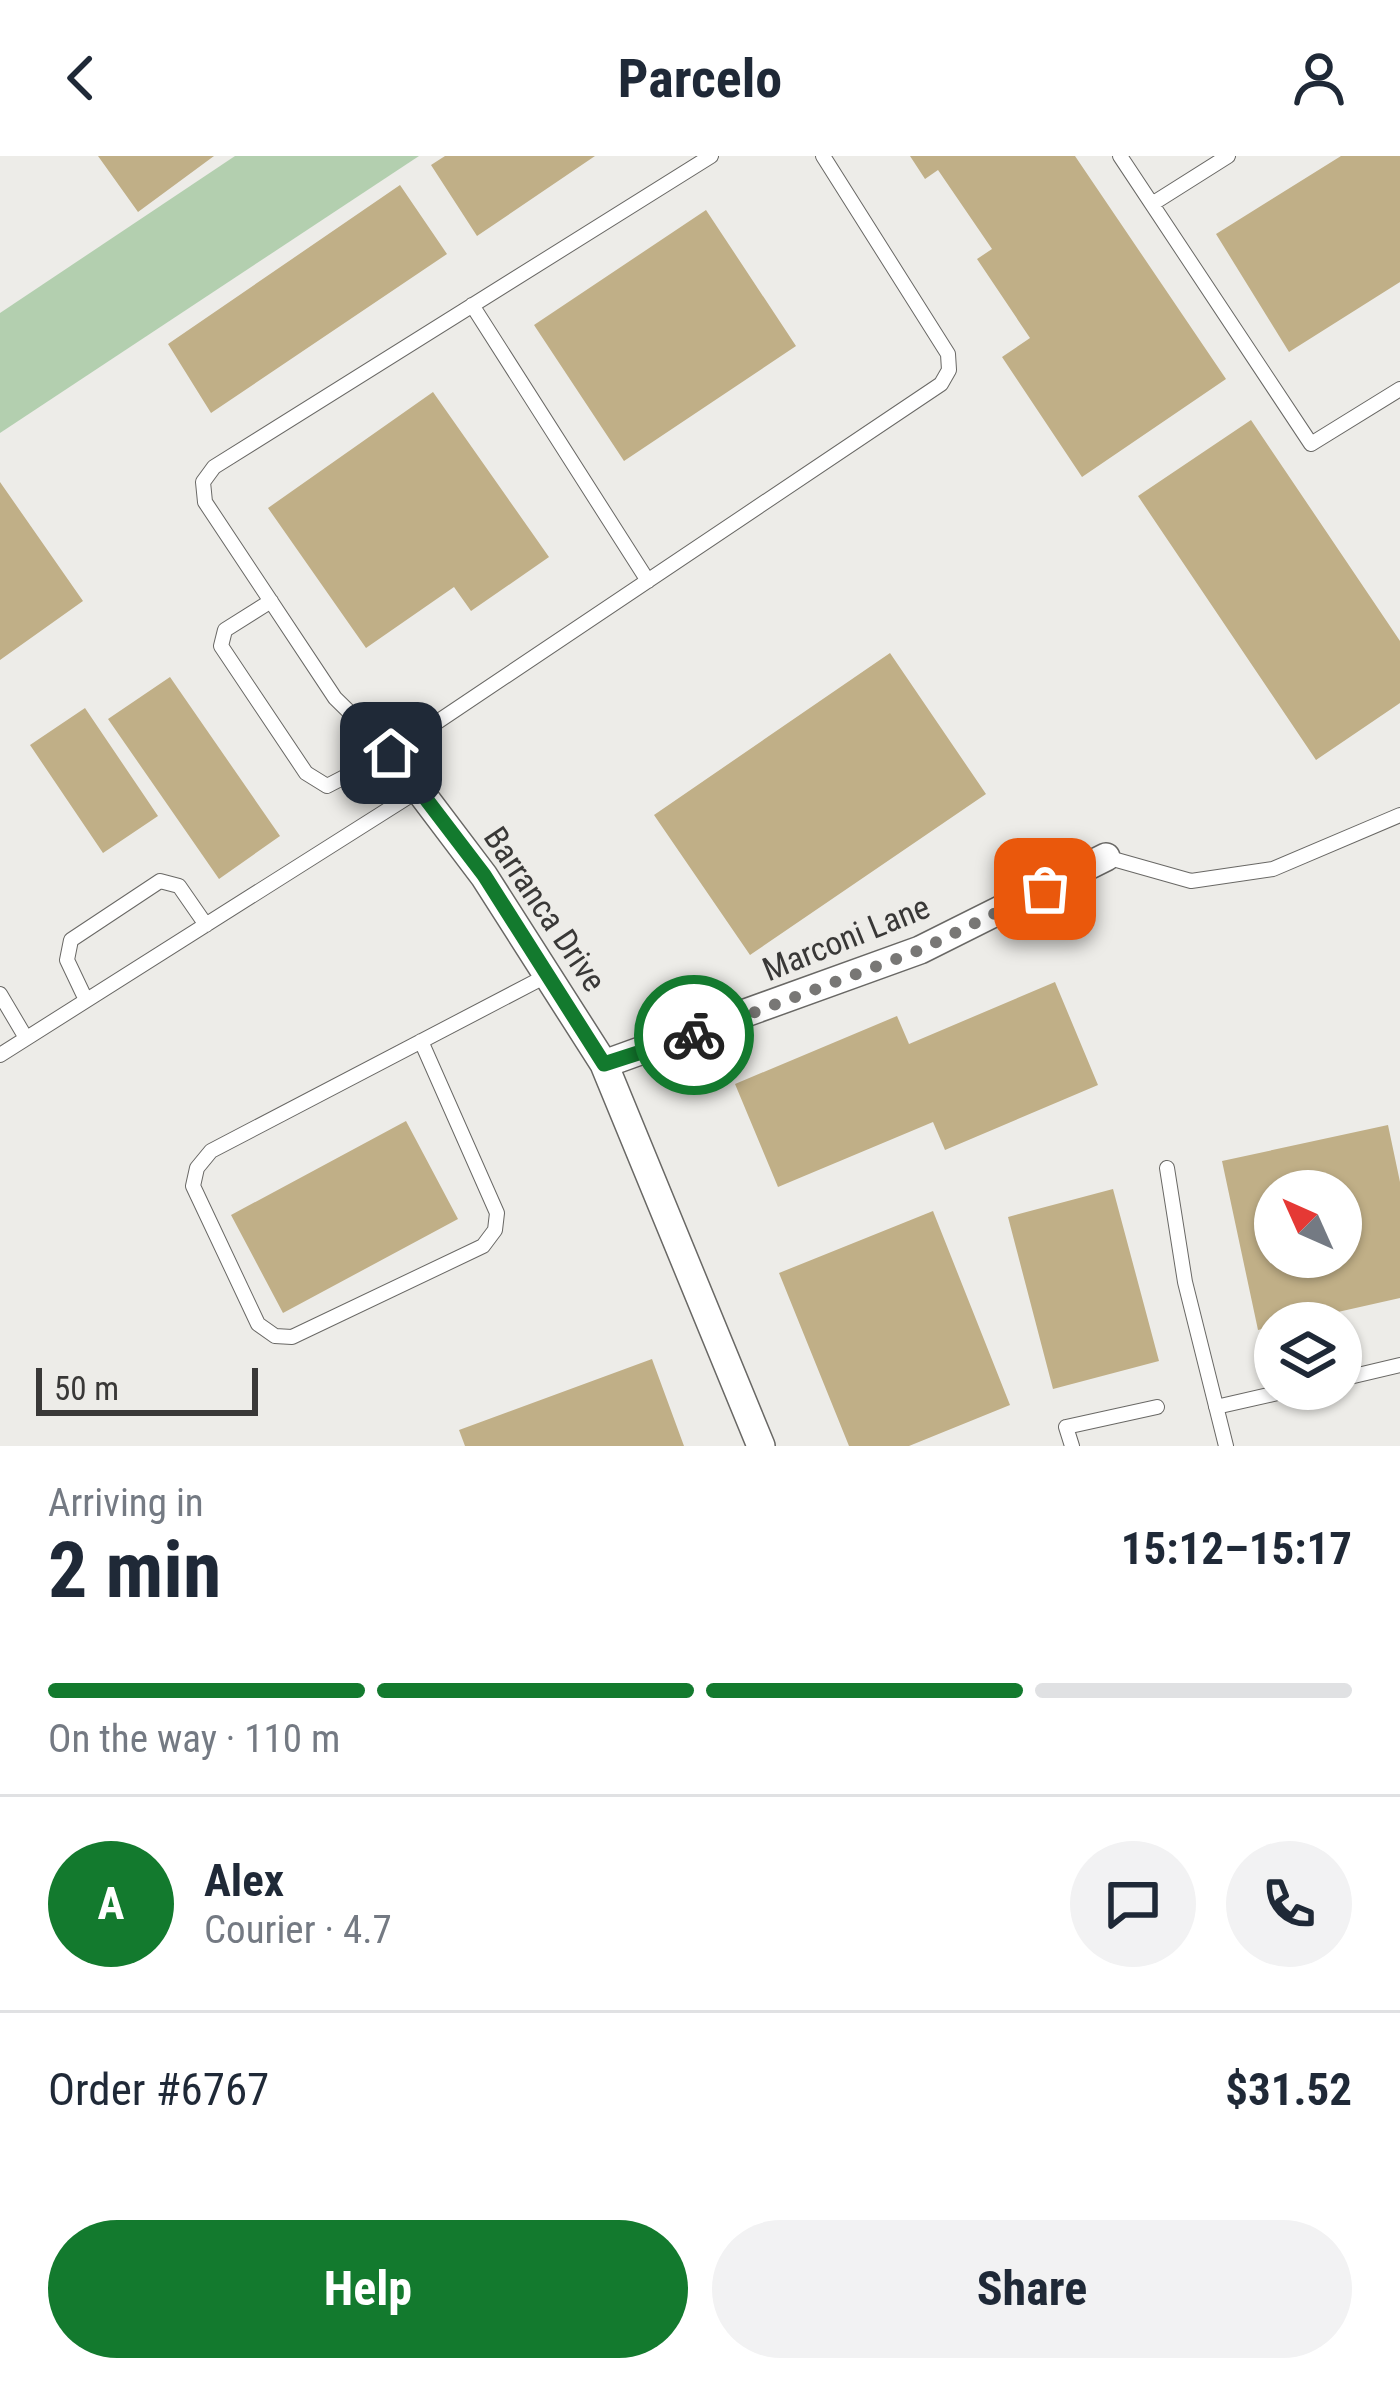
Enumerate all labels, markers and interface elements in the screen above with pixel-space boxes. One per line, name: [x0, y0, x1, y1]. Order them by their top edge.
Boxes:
icon: back: [48, 45, 114, 111]
icon: person: [1286, 45, 1352, 111]
text: Parcelo: [618, 47, 782, 110]
pin: [340, 702, 442, 804]
icon: home: [358, 720, 424, 786]
street label: Barranca Drive: [476, 820, 614, 998]
pin: [994, 838, 1096, 940]
icon: bag: [1012, 856, 1078, 922]
street label: Marconi Lane: [757, 887, 935, 989]
courier: [634, 975, 754, 1095]
icon: bike: [661, 1002, 727, 1068]
north arrow: [1254, 1170, 1362, 1278]
map controls: [1254, 1170, 1362, 1410]
button: layers: [1254, 1302, 1362, 1410]
scale bar: [36, 1362, 258, 1415]
text: 50 m: [54, 1369, 119, 1408]
text: Arriving in: [48, 1480, 204, 1526]
text: 15:12–15:17: [1121, 1522, 1352, 1575]
text: 2 min: [48, 1525, 221, 1616]
text: On the way · 110 m: [48, 1716, 340, 1762]
button: chat: [1070, 1841, 1196, 1967]
button: phone: [1226, 1841, 1352, 1967]
text: Alex: [204, 1854, 284, 1907]
text: A: [98, 1877, 124, 1930]
text: Courier · 4.7: [204, 1907, 392, 1953]
text: Order #6767: [48, 2063, 269, 2116]
text: $31.52: [1225, 2063, 1352, 2116]
button: Help: [48, 2220, 688, 2358]
button: Share: [712, 2220, 1352, 2358]

